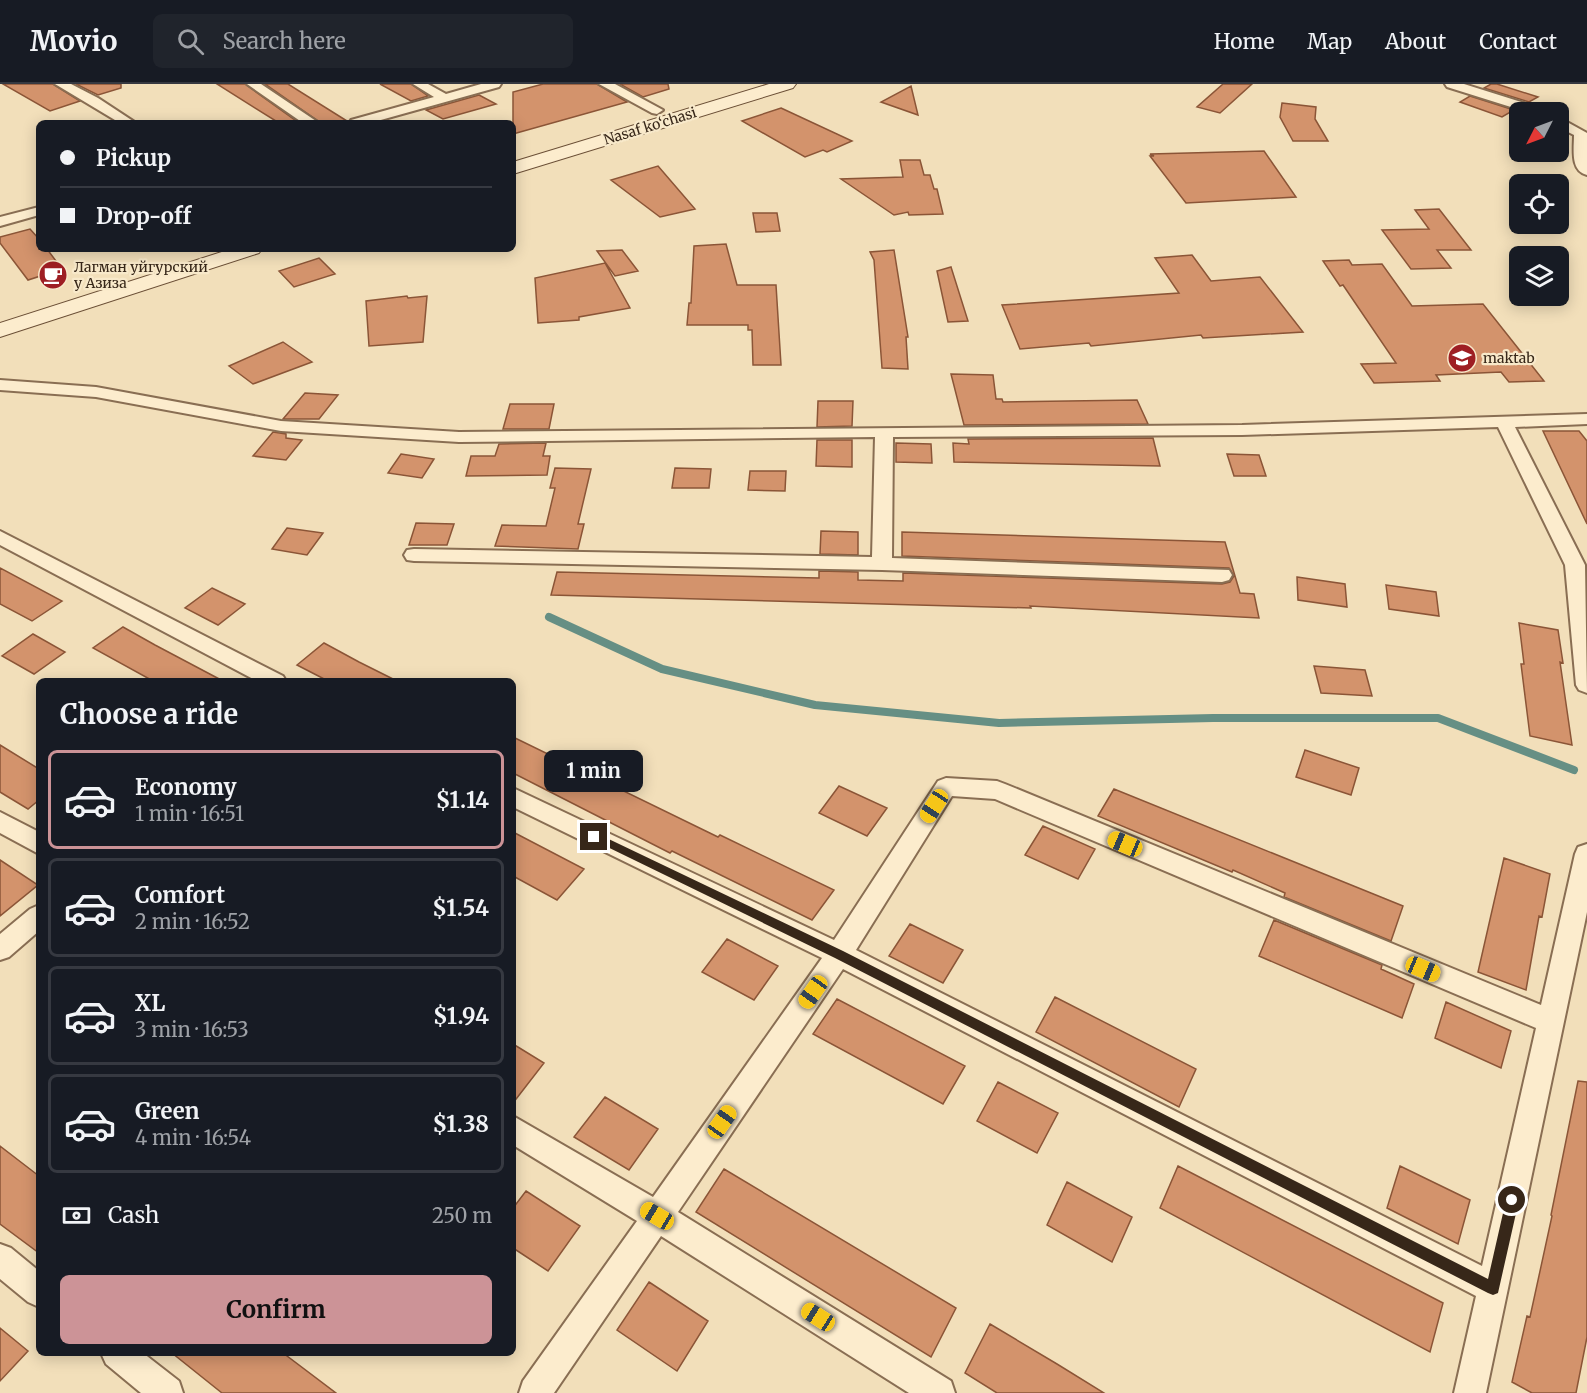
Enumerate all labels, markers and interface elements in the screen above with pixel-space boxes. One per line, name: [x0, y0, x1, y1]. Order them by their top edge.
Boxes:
search box: [153, 14, 573, 68]
text: Movio: [30, 23, 117, 59]
icon: search: [174, 25, 207, 58]
text: Search here: [222, 27, 346, 55]
text: Home: [1214, 28, 1274, 55]
text: Map: [1307, 28, 1352, 55]
text: About: [1385, 28, 1446, 55]
text: Contact: [1479, 28, 1557, 55]
north arrow: [1509, 102, 1569, 162]
map controls: [1509, 102, 1569, 306]
street label: Nasaf ko‘chasi: [601, 103, 699, 149]
text: Pickup: [96, 144, 171, 172]
button: locate: [1509, 174, 1569, 234]
text: Drop-off: [96, 202, 191, 230]
button: layers: [1509, 246, 1569, 306]
place label: Лагман уйгурский у Азиза: [74, 258, 208, 292]
cafe icon: Лагман уйгурский у Азиза: [37, 259, 69, 291]
school or university icon: maktab: [1446, 342, 1478, 374]
place label: maktab: [1483, 349, 1535, 367]
text: Choose a ride: [60, 697, 238, 731]
callout: 1 min: [544, 750, 644, 792]
text: 1 min: [566, 758, 621, 783]
icon: car: [63, 773, 117, 827]
text: Economy: [135, 773, 236, 801]
text: $1.14: [436, 786, 489, 814]
car: [917, 786, 951, 826]
text: 1 min · 16:51: [135, 801, 244, 826]
route end: [580, 823, 607, 850]
car: [1105, 829, 1145, 859]
icon: car: [63, 881, 117, 935]
text: Comfort: [135, 881, 225, 909]
text: $1.54: [432, 894, 489, 922]
text: 2 min · 16:52: [135, 909, 250, 934]
car: [1403, 954, 1443, 984]
car: [795, 972, 831, 1012]
icon: car: [63, 989, 117, 1043]
text: XL: [135, 989, 165, 1017]
text: $1.94: [433, 1002, 489, 1030]
text: 3 min · 16:53: [135, 1017, 249, 1042]
icon: car: [63, 1097, 117, 1151]
text: Green: [135, 1097, 199, 1125]
car: [704, 1102, 740, 1142]
text: $1.38: [433, 1110, 489, 1138]
text: 4 min · 16:54: [135, 1125, 251, 1150]
route start: [1498, 1186, 1525, 1213]
icon: cash: [60, 1199, 93, 1232]
car: [637, 1199, 677, 1233]
text: Cash: [108, 1201, 159, 1229]
text: 250 m: [432, 1203, 492, 1228]
button: Confirm: [60, 1275, 492, 1344]
car: [798, 1300, 838, 1334]

